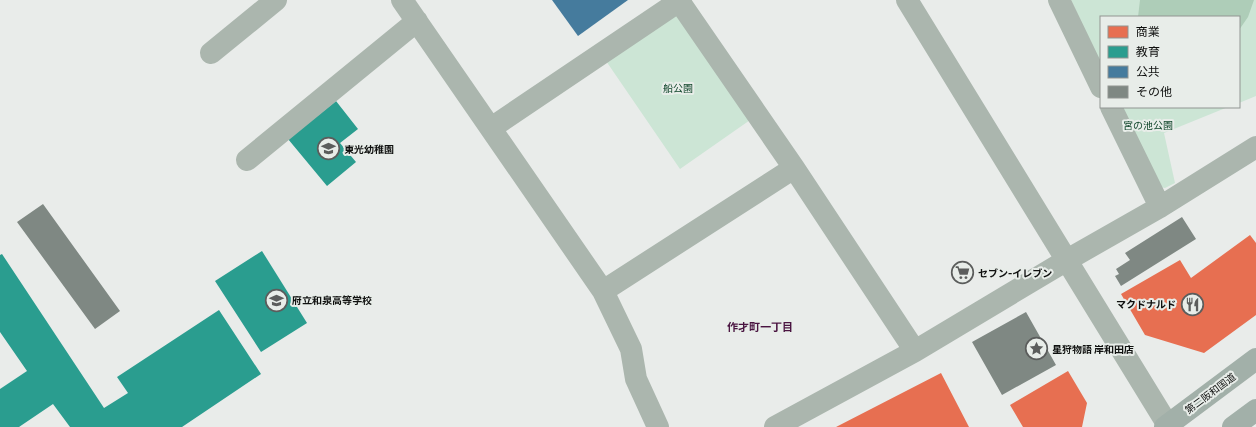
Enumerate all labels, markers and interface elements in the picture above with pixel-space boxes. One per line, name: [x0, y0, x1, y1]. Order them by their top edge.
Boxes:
legend: [1100, 16, 1240, 108]
text: 商業: [1136, 24, 1160, 38]
text: 教育: [1136, 44, 1160, 58]
text: 公共: [1136, 64, 1160, 78]
park label: 船公園: [663, 82, 693, 94]
text: その他: [1136, 84, 1172, 98]
park label: 宮の池公園: [1123, 119, 1173, 131]
school or university icon: 東光幼稚園: [316, 136, 342, 162]
place label: 東光幼稚園: [344, 143, 394, 155]
supermarket icon: セブン-イレブン: [949, 260, 975, 286]
place label: セブン-イレブン: [978, 267, 1052, 279]
school or university icon: 府立和泉高等学校: [264, 287, 290, 313]
restaurant icon: マクドナルド: [1179, 291, 1205, 317]
place label: 府立和泉高等学校: [292, 294, 372, 306]
place label: マクドナルド: [1116, 298, 1176, 310]
district label: 作才町一丁目: [727, 320, 793, 333]
place icon: 星狩物語 岸和田店: [1023, 336, 1049, 362]
place label: 星狩物語 岸和田店: [1052, 343, 1134, 355]
street label: 第二阪和国道: [1182, 370, 1238, 416]

